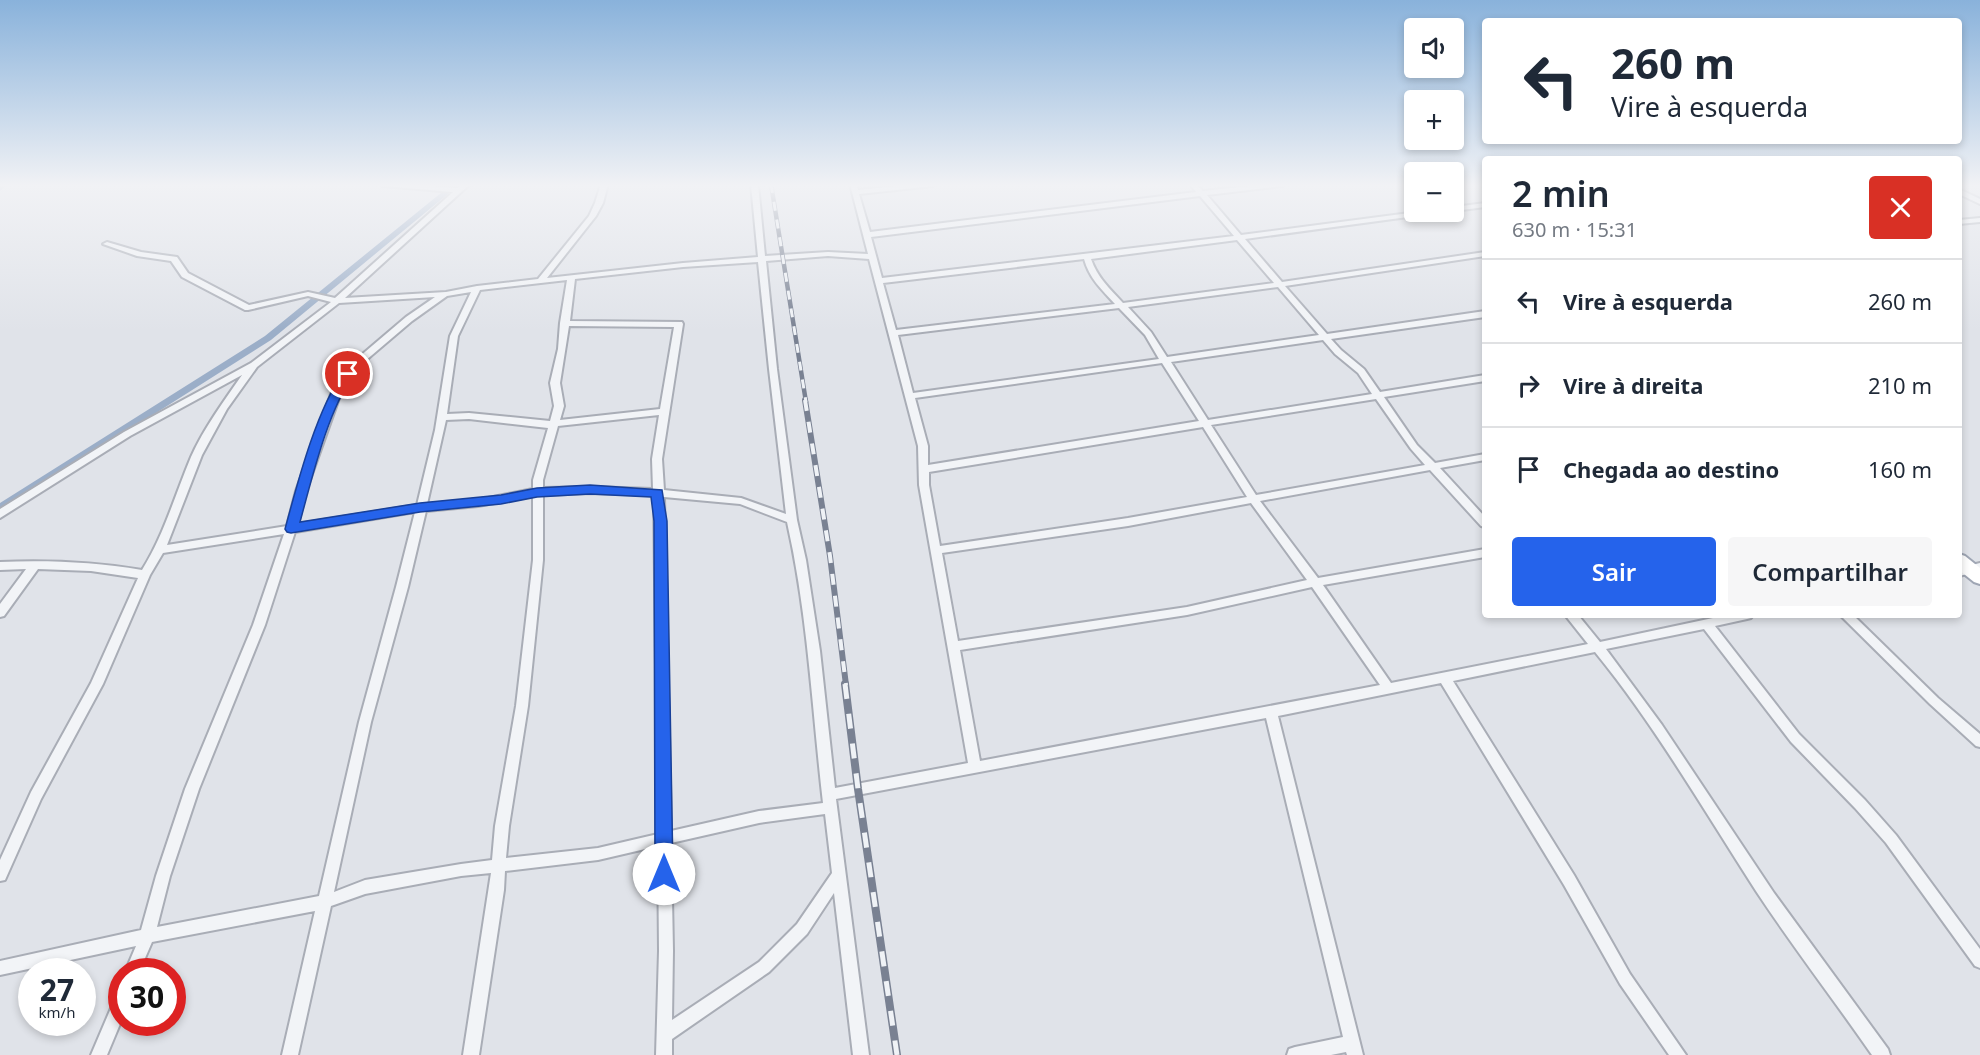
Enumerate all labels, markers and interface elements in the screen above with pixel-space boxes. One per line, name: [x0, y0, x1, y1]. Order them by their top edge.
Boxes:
map controls: [1404, 18, 1464, 222]
button: sound: [1404, 18, 1464, 78]
text: 260 m: [1611, 34, 1735, 91]
icon: left: [1512, 42, 1590, 120]
text: Vire à esquerda: [1611, 88, 1808, 125]
button: +: [1404, 90, 1464, 150]
button: −: [1404, 162, 1464, 222]
text: 2 min: [1512, 169, 1610, 218]
button: close: [1869, 176, 1932, 239]
text: 630 m · 15:31: [1512, 216, 1637, 243]
icon: left: [1512, 285, 1545, 318]
text: Vire à esquerda: [1563, 286, 1733, 316]
text: 260 m: [1868, 286, 1932, 316]
pin: [322, 348, 373, 399]
icon: arrive: [331, 357, 364, 390]
icon: right: [1512, 369, 1545, 402]
text: Vire à direita: [1563, 370, 1703, 400]
text: 210 m: [1868, 370, 1932, 400]
icon: arrive: [1512, 453, 1545, 486]
text: Chegada ao destino: [1563, 454, 1779, 484]
text: 160 m: [1868, 454, 1932, 484]
button: Sair: [1512, 537, 1716, 606]
button: Compartilhar: [1728, 537, 1932, 606]
position arrow: [632, 842, 696, 906]
speed limit sign: 30: [108, 958, 186, 1036]
text: 27: [40, 969, 74, 1010]
text: km/h: [39, 1002, 75, 1022]

